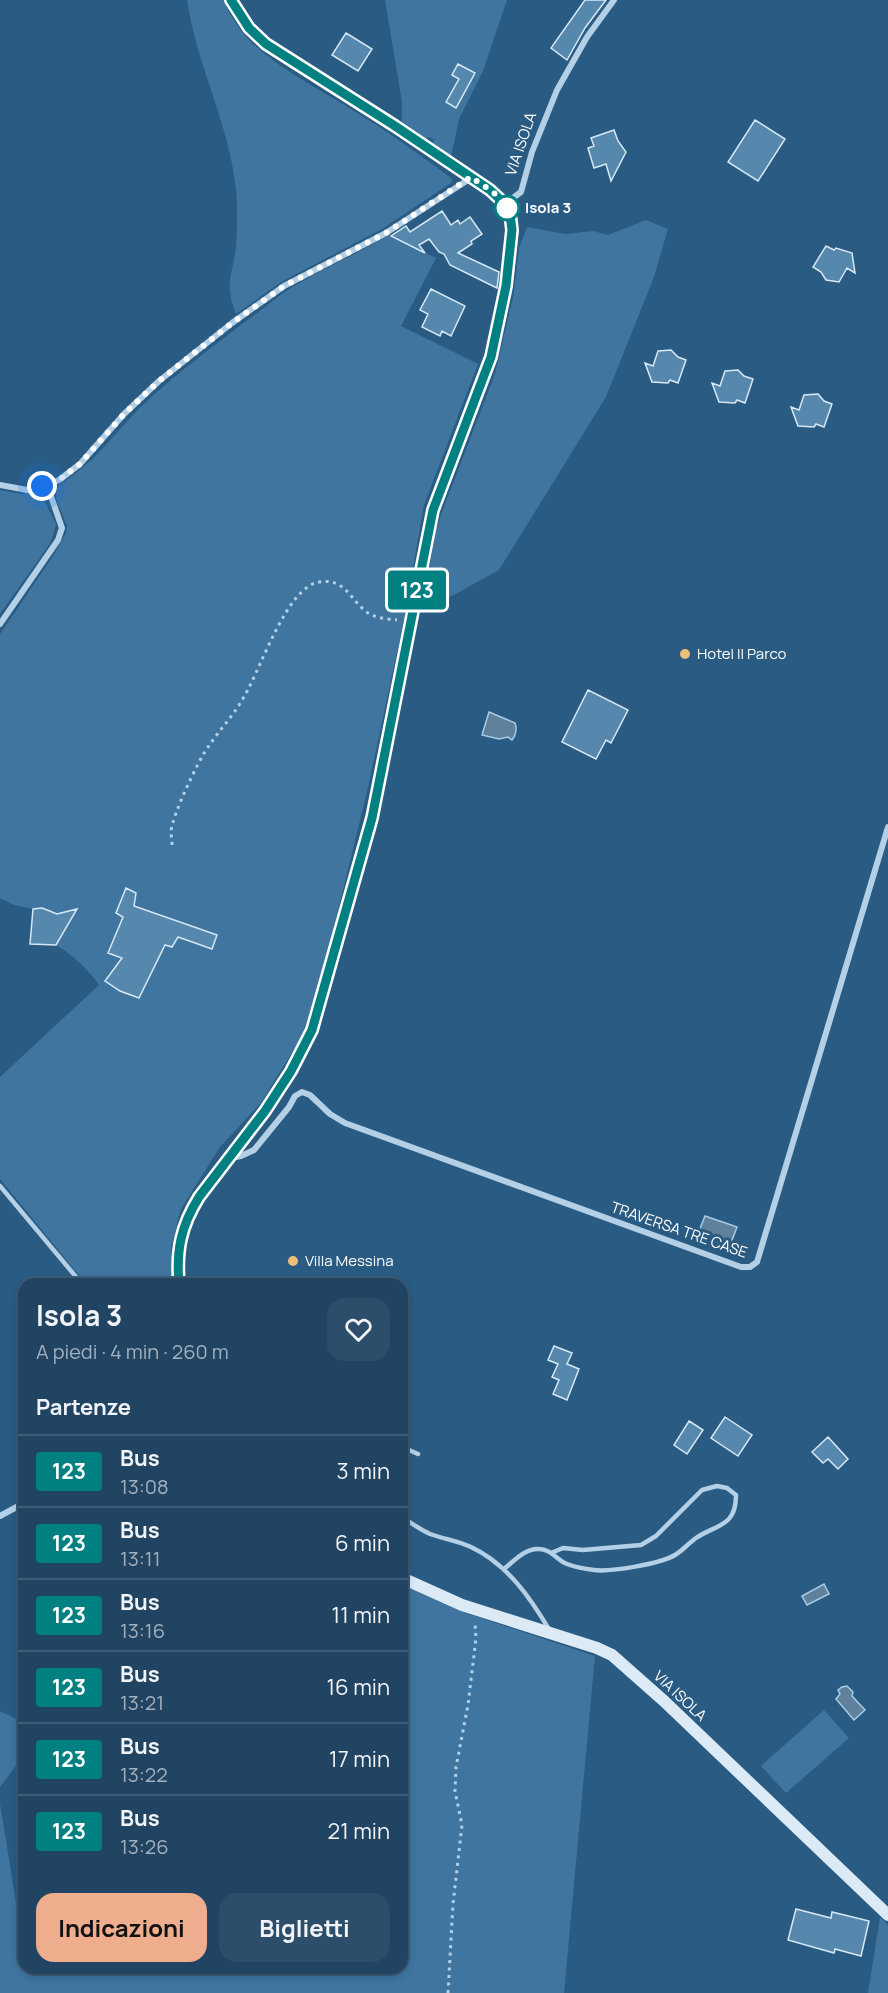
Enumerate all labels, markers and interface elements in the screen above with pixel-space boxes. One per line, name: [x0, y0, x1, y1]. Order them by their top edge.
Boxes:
street label: VIA ISOLA: [500, 109, 541, 178]
marker: Isola 3: [494, 195, 520, 221]
place label: Isola 3: [525, 197, 571, 218]
your location: [27, 471, 57, 501]
line badge: 123: [382, 570, 452, 610]
text: 123: [400, 576, 434, 604]
place label: Hotel Il Parco: [697, 643, 786, 664]
marker: Hotel Il Parco: [678, 647, 692, 661]
street label: TRAVERSA TRE CASE: [608, 1196, 750, 1263]
place label: Villa Messina: [305, 1250, 393, 1271]
marker: Villa Messina: [286, 1254, 300, 1268]
text: Isola 3: [36, 1296, 122, 1334]
button: heart: [327, 1298, 390, 1361]
text: A piedi · 4 min · 260 m: [36, 1338, 229, 1365]
text: Partenze: [36, 1392, 131, 1422]
text: Bus: [120, 1443, 160, 1473]
text: 3 min: [337, 1456, 390, 1486]
text: 123: [52, 1457, 86, 1485]
text: 13:08: [120, 1473, 169, 1500]
text: Bus: [120, 1515, 160, 1545]
text: 6 min: [335, 1528, 390, 1558]
text: 123: [52, 1529, 86, 1557]
text: 13:11: [120, 1545, 160, 1572]
text: Bus: [120, 1587, 160, 1617]
text: 11 min: [332, 1600, 390, 1630]
text: 123: [52, 1601, 86, 1629]
text: 13:16: [120, 1617, 165, 1644]
text: Bus: [120, 1659, 160, 1689]
street label: VIA ISOLA: [649, 1666, 712, 1726]
text: 16 min: [327, 1672, 390, 1702]
text: 123: [52, 1673, 86, 1701]
text: 13:21: [120, 1689, 164, 1716]
text: Bus: [120, 1731, 160, 1761]
text: 17 min: [329, 1744, 390, 1774]
text: 123: [52, 1745, 86, 1773]
text: 13:22: [120, 1761, 168, 1788]
text: Bus: [120, 1803, 160, 1833]
text: 21 min: [328, 1816, 390, 1846]
text: 123: [52, 1817, 86, 1845]
text: 13:26: [120, 1833, 169, 1860]
button: Indicazioni: [36, 1893, 207, 1962]
button: Biglietti: [219, 1893, 390, 1962]

